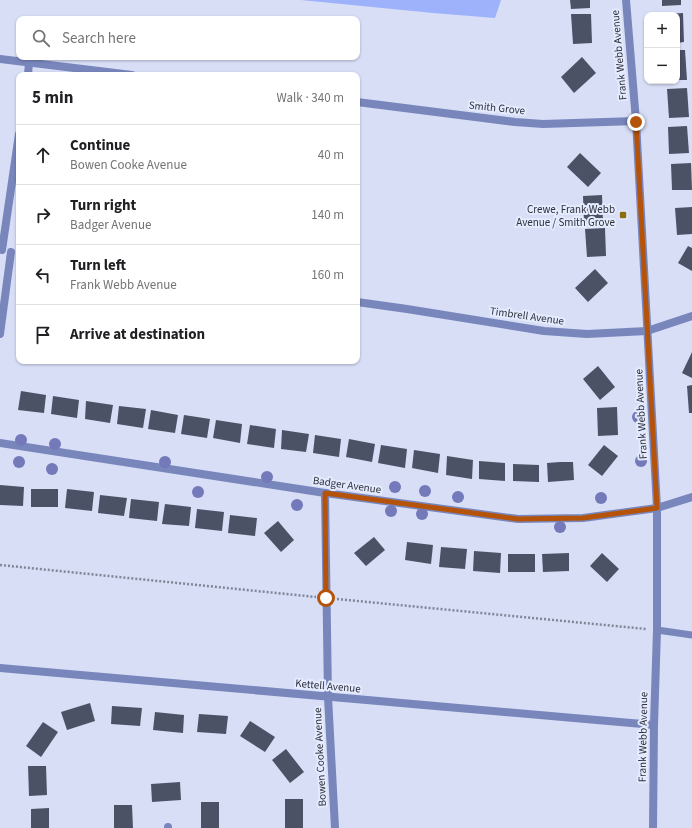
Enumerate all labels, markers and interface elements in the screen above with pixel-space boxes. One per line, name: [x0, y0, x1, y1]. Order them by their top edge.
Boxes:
street label: Frank Webb Avenue: [608, 9, 630, 101]
map controls: [644, 12, 680, 84]
button: +: [644, 12, 680, 48]
search box: [16, 16, 360, 60]
icon: search: [30, 27, 52, 49]
text: Search here: [62, 28, 136, 49]
button: −: [644, 48, 680, 84]
text: 5 min: [32, 86, 73, 110]
text: Walk · 340 m: [276, 89, 344, 107]
street label: Smith Grove: [468, 98, 526, 118]
route end: [627, 113, 645, 131]
text: Continue: [70, 135, 130, 156]
icon: ahead: [32, 144, 54, 166]
text: 40 m: [318, 146, 344, 164]
text: Bowen Cooke Avenue: [70, 156, 187, 174]
text: Turn right: [70, 195, 136, 216]
place label: Crewe, Frank Webb Avenue / Smith Grove: [516, 202, 616, 230]
icon: right: [32, 204, 54, 226]
text: 140 m: [311, 206, 344, 224]
marker: Crewe, Frank Webb Avenue / Smith Grove: [618, 210, 628, 220]
text: Badger Avenue: [70, 216, 151, 234]
text: Turn left: [70, 255, 126, 276]
icon: left: [32, 264, 54, 286]
text: 160 m: [311, 266, 344, 284]
text: Frank Webb Avenue: [70, 276, 177, 294]
street label: Timbrell Avenue: [489, 303, 566, 329]
icon: arrive: [32, 324, 54, 346]
text: Arrive at destination: [70, 324, 205, 345]
street label: Frank Webb Avenue: [631, 368, 651, 460]
street label: Badger Avenue: [312, 473, 383, 497]
route start: [317, 589, 335, 607]
street label: Kettell Avenue: [295, 676, 362, 696]
street label: Frank Webb Avenue: [635, 691, 651, 782]
street label: Bowen Cooke Avenue: [310, 707, 330, 807]

